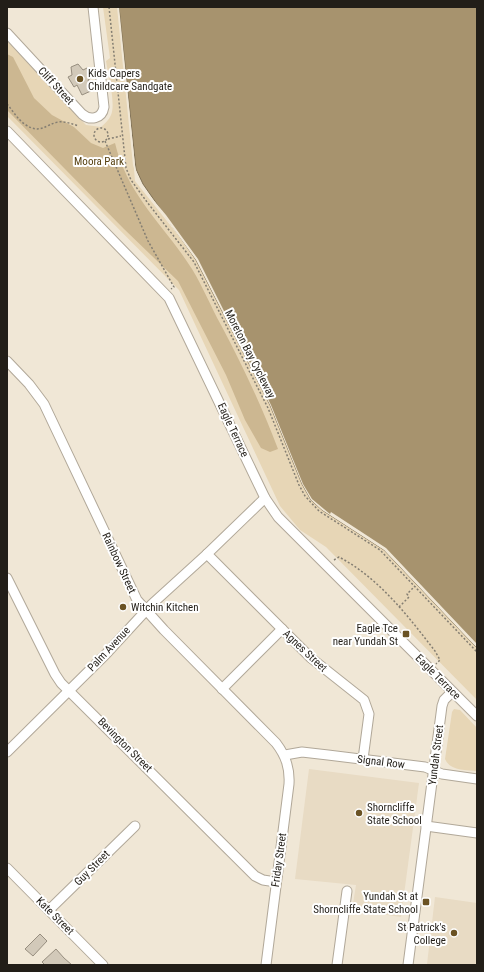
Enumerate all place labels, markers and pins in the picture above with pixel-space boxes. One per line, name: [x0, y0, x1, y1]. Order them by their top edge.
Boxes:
place label: Kids Capers Childcare Sandgate: [88, 67, 172, 93]
marker: Kids Capers Childcare Sandgate: [75, 74, 85, 84]
place label: Witchin Kitchen: [131, 601, 199, 614]
marker: Witchin Kitchen: [118, 602, 128, 612]
place label: Eagle Tce near Yundah St: [333, 622, 398, 648]
marker: Eagle Tce near Yundah St: [401, 629, 411, 639]
place label: Shorncliffe State School: [367, 801, 422, 827]
marker: Shorncliffe State School: [354, 808, 364, 818]
place label: Yundah St at Shorncliffe State School: [313, 890, 418, 916]
marker: Yundah St at Shorncliffe State School: [421, 897, 431, 907]
place label: St Patrick's College: [398, 921, 446, 947]
marker: St Patrick's College: [449, 928, 459, 938]

